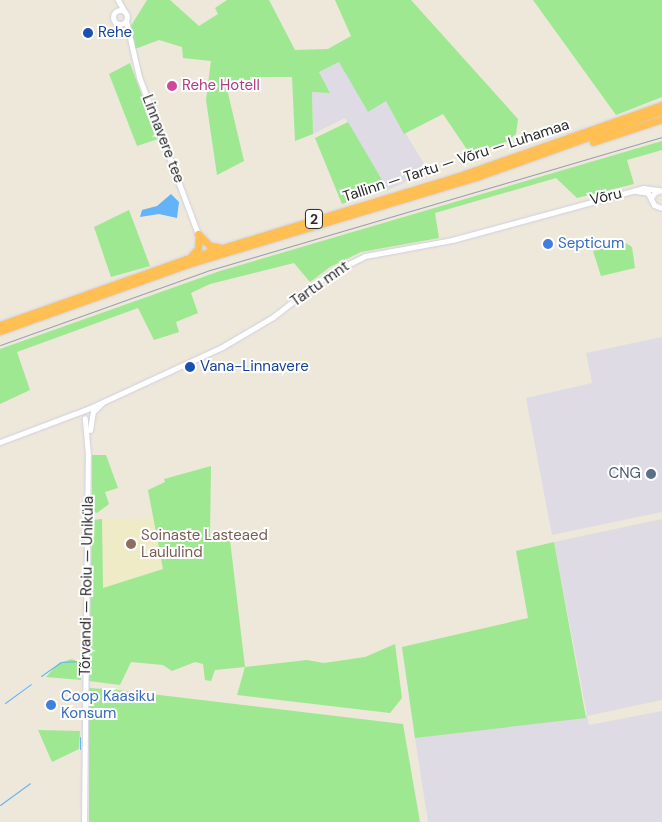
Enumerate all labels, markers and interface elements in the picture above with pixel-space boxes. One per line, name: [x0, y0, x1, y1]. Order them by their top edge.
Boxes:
place label: Rehe: [98, 24, 132, 42]
marker: Rehe: [82, 27, 94, 39]
place label: Rehe Hotell: [182, 77, 260, 95]
marker: Rehe Hotell: [166, 80, 178, 92]
street label: Linnavere tee: [138, 92, 188, 186]
street label: Tallinn — Tartu — Võru — Luhamaa: [341, 116, 571, 206]
street label: Võru: [588, 185, 624, 209]
road number: 2: [304, 208, 324, 230]
place label: Septicum: [558, 235, 624, 253]
marker: Septicum: [542, 238, 554, 250]
street label: Tartu mnt: [287, 257, 353, 311]
place label: Vana-Linnavere: [200, 358, 309, 376]
marker: Vana-Linnavere: [184, 361, 196, 373]
place label: CNG: [609, 465, 641, 483]
marker: CNG: [645, 468, 657, 480]
street label: Tõrvandi — Roiu — Uniküla: [76, 496, 98, 676]
place label: Soinaste Lasteaed Laululind: [141, 526, 268, 561]
marker: Soinaste Lasteaed Laululind: [125, 538, 137, 550]
place label: Coop Kaasiku Konsum: [61, 687, 155, 722]
marker: Coop Kaasiku Konsum: [45, 699, 57, 711]

